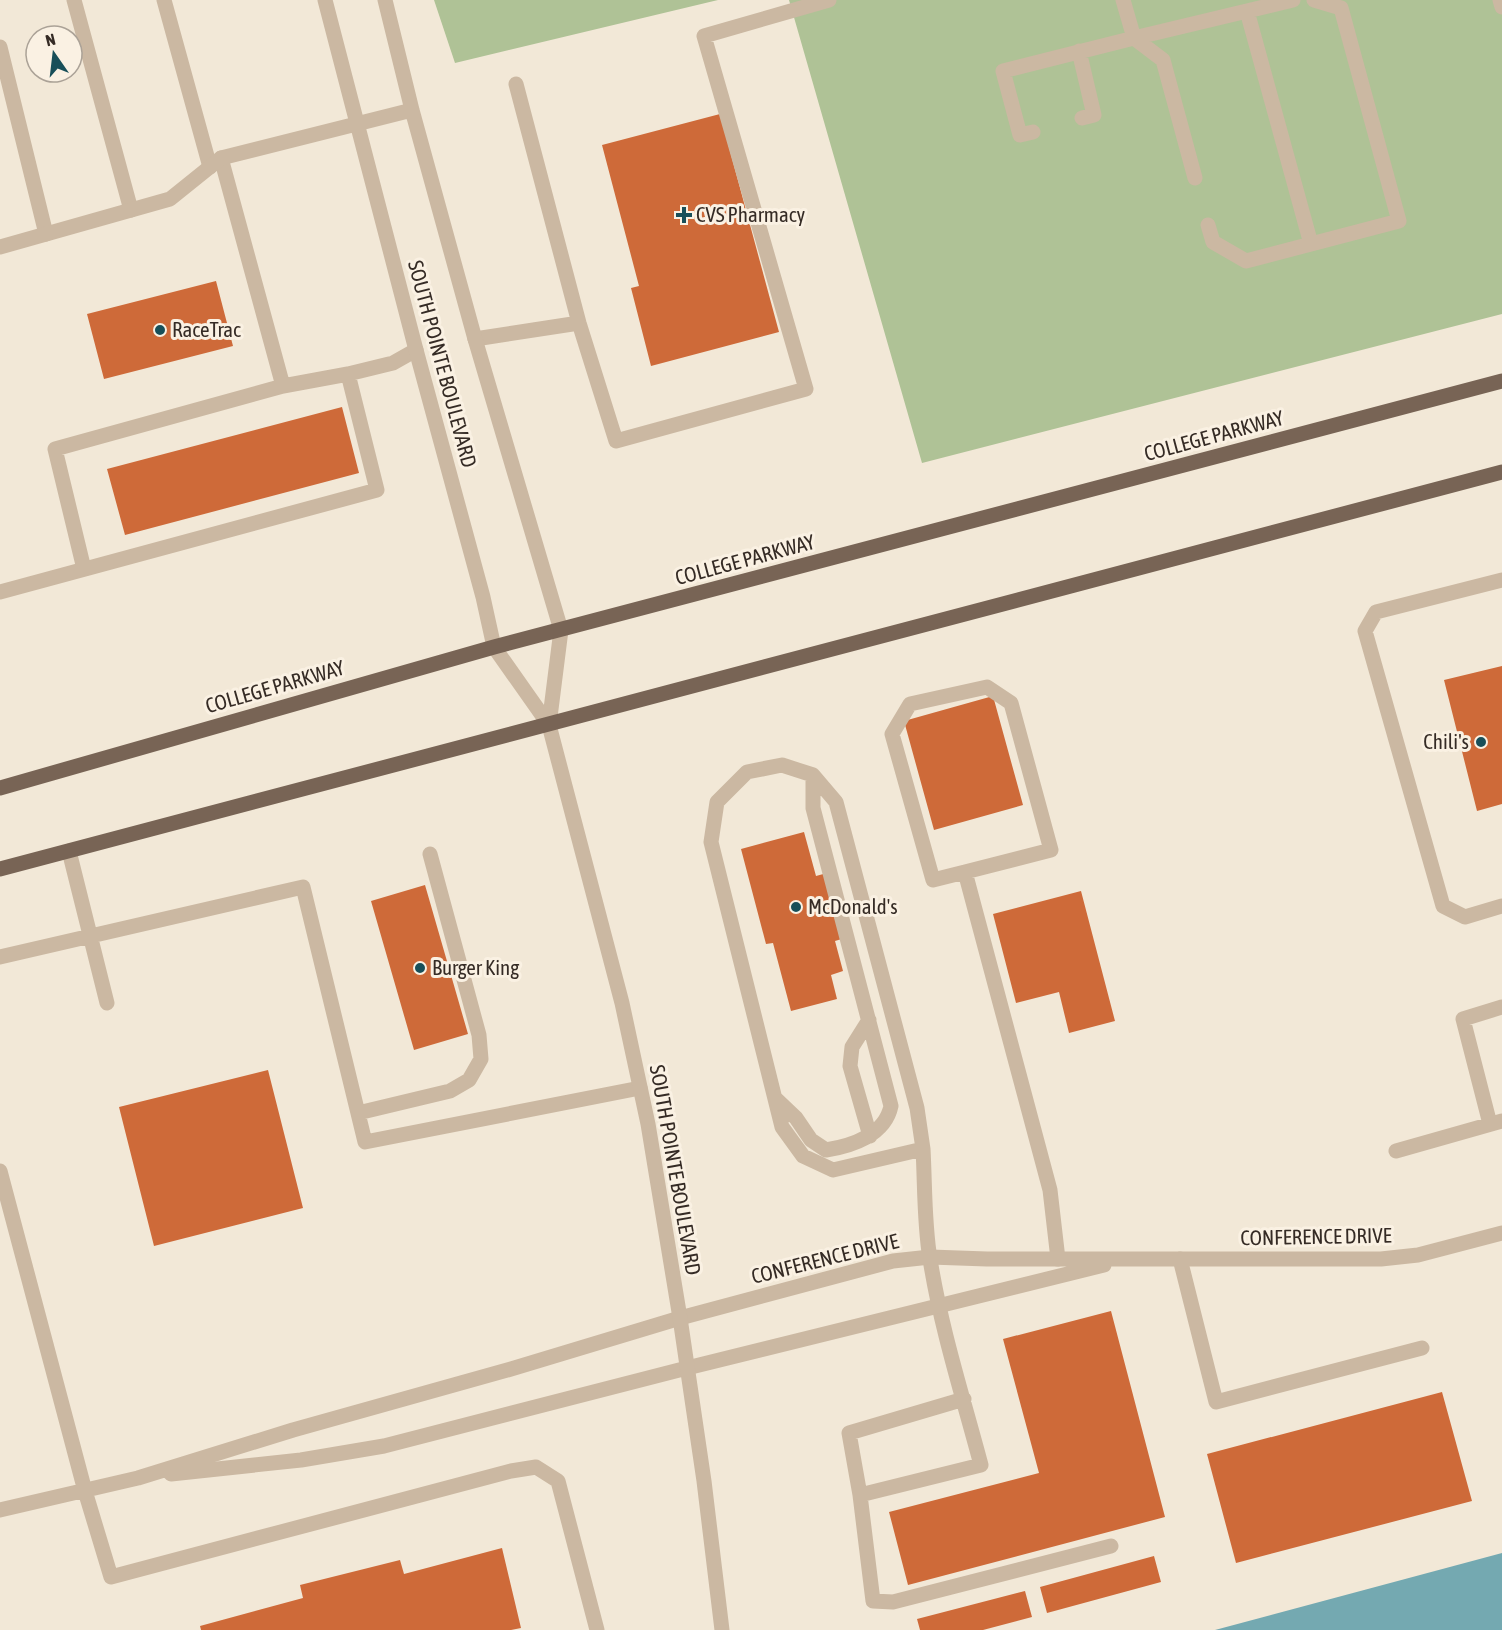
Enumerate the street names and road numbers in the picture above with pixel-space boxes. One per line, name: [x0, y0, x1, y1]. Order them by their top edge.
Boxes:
street label: SOUTH POINTE BOULEVARD: [404, 258, 482, 470]
street label: COLLEGE PARKWAY: [1141, 405, 1287, 465]
street label: COLLEGE PARKWAY: [672, 529, 818, 589]
street label: COLLEGE PARKWAY: [203, 655, 348, 717]
street label: SOUTH POINTE BOULEVARD: [646, 1063, 706, 1277]
street label: CONFERENCE DRIVE: [1240, 1223, 1392, 1249]
street label: CONFERENCE DRIVE: [749, 1228, 901, 1288]

